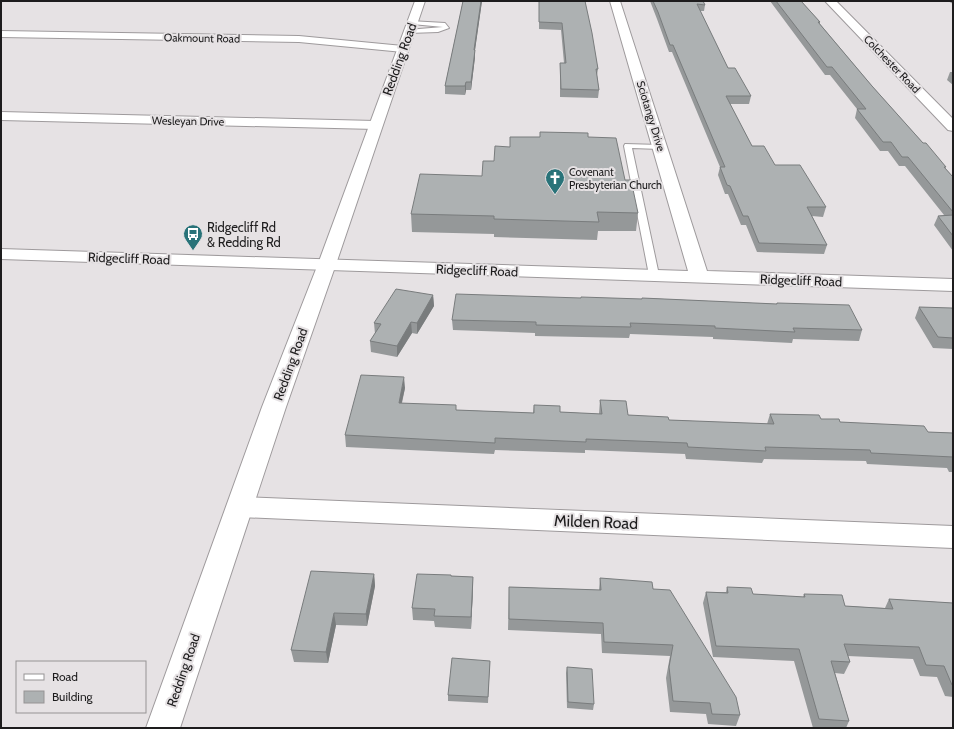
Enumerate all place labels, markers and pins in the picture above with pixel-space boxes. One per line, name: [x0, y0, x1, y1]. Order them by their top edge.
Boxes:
place label: Covenant Presbyterian Church: [569, 165, 662, 192]
church icon: Covenant Presbyterian Church: [544, 167, 566, 195]
place label: Ridgecliff Rd & Redding Rd: [207, 219, 281, 250]
bus stop icon: Ridgecliff Rd & Redding Rd: [182, 223, 204, 251]

